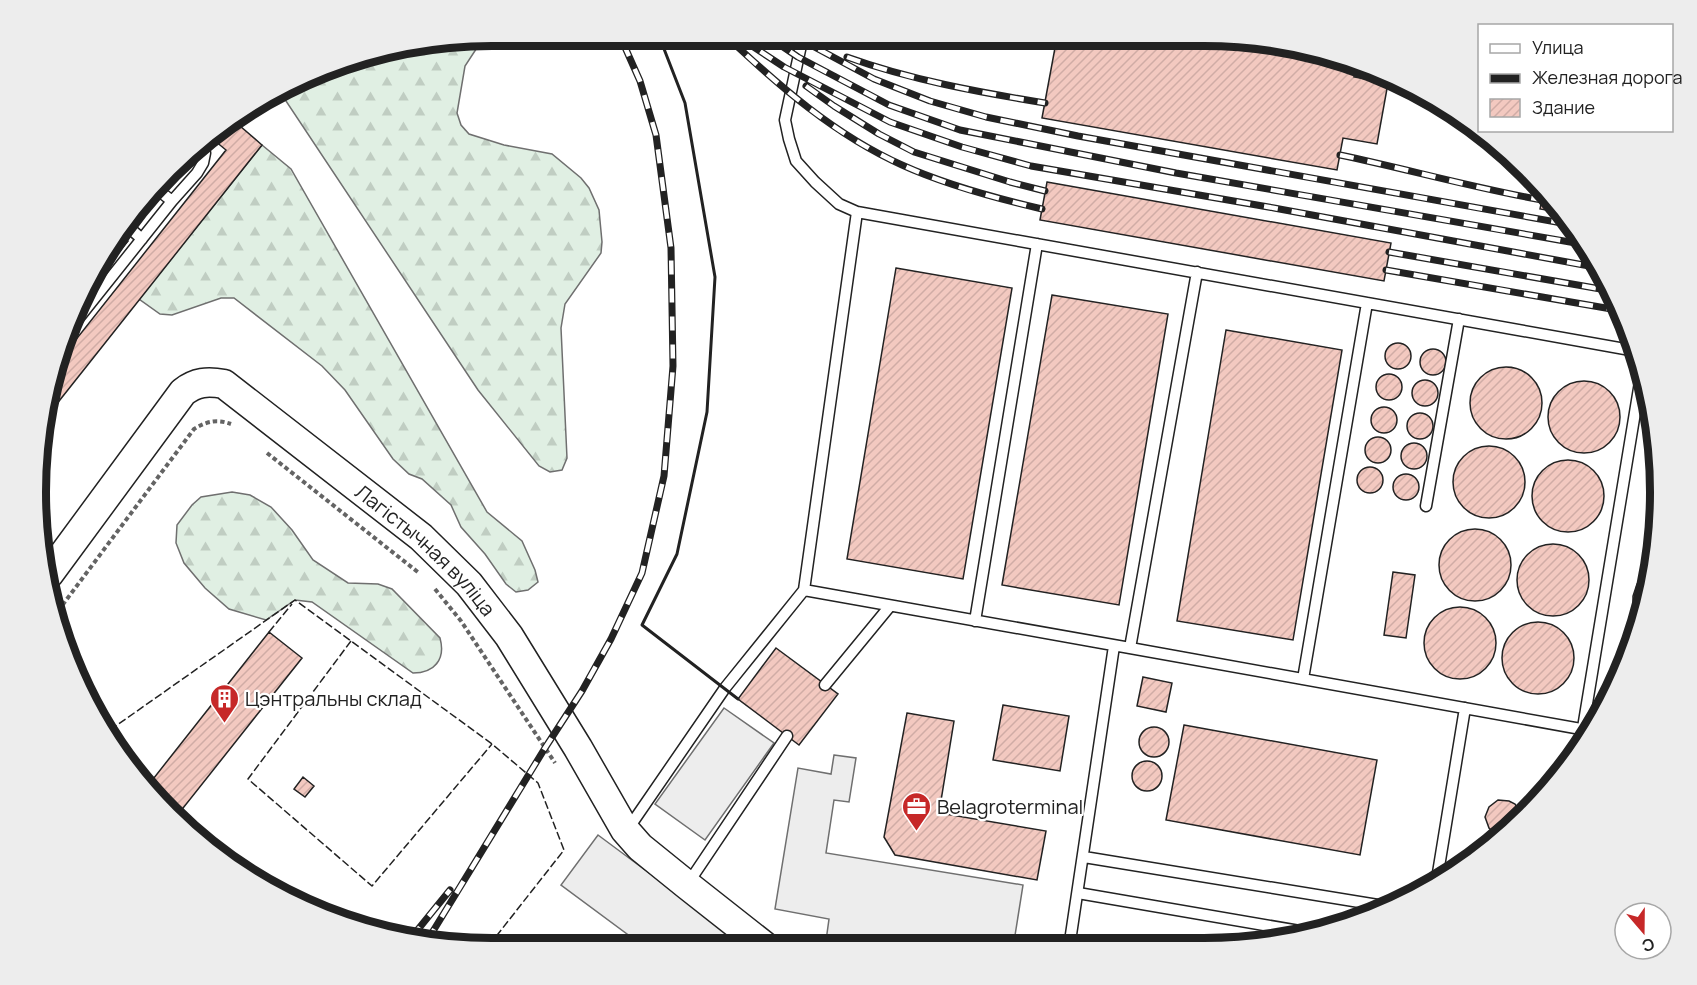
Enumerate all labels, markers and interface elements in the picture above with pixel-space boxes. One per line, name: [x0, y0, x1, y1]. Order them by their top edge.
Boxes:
legend: [1478, 24, 1673, 132]
text: Улица: [1532, 35, 1584, 59]
text: Железная дорога: [1532, 65, 1683, 89]
text: Здание: [1532, 95, 1595, 119]
street label: Лагістычная вуліца: [350, 478, 502, 621]
building icon: Цэнтральны склад: [208, 682, 240, 724]
place label: Цэнтральны склад: [245, 685, 422, 712]
office icon: Belagroterminal: [900, 790, 932, 832]
place label: Belagroterminal: [937, 793, 1083, 820]
north arrow: [1613, 901, 1673, 961]
text: С: [1639, 933, 1657, 958]

